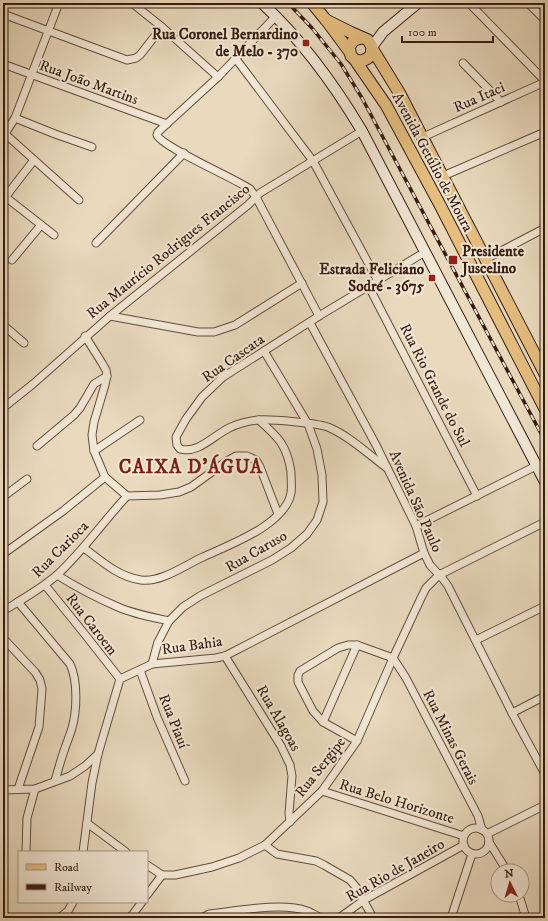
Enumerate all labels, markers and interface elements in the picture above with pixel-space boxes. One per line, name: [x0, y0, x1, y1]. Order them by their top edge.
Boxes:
scale bar: [402, 18, 493, 44]
place label: Rua Coronel Bernardino de Melo - 370: [152, 25, 299, 61]
text: 100 m: [408, 25, 437, 40]
marker: Rua Coronel Bernardino de Melo - 370: [301, 38, 311, 48]
street label: Rua João Martins: [37, 56, 141, 109]
street label: Rua Itaci: [451, 78, 508, 117]
street label: Avenida Getúlio de Moura: [388, 89, 478, 236]
street label: Rua Maurício Rodrigues Francisco: [83, 180, 254, 323]
place label: Presidente Juscelino: [460, 242, 525, 278]
marker: Presidente Juscelino: [447, 254, 459, 266]
place label: Estrada Feliciano Sodré - 3675: [319, 260, 425, 296]
marker: Estrada Feliciano Sodré - 3675: [427, 273, 437, 283]
street label: Rua Rio Grande do Sul: [395, 320, 474, 451]
street label: Rua Cascata: [198, 330, 269, 387]
street label: Avenida São Paulo: [385, 447, 447, 555]
district label: CAIXA D'ÁGUA: [119, 454, 263, 479]
street label: Rua Carioca: [28, 516, 93, 582]
street label: Rua Caruso: [222, 526, 291, 577]
street label: Rua Caroem: [61, 589, 122, 659]
street label: Rua Bahia: [161, 632, 224, 659]
street label: Rua Alagoas: [252, 682, 305, 755]
street label: Rua Minas Gerais: [418, 686, 483, 788]
street label: Rua Piauí: [154, 691, 193, 752]
street label: Rua Sergipe: [291, 733, 350, 801]
street label: Rua Belo Horizonte: [337, 775, 457, 828]
street label: Rua Rio de Janeiro: [342, 834, 448, 906]
legend: [18, 851, 148, 903]
text: Road: [54, 860, 79, 875]
north arrow: [490, 863, 530, 903]
text: N: [504, 867, 514, 881]
text: Railway: [54, 880, 92, 895]

